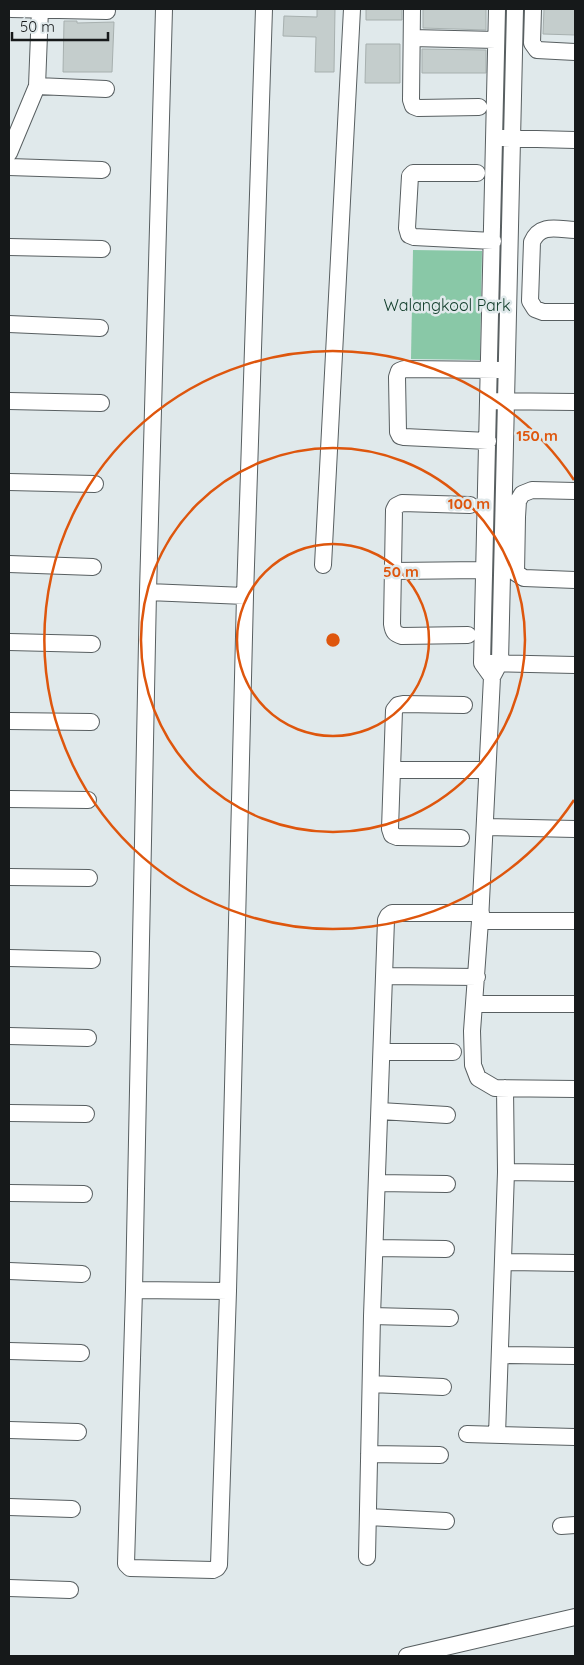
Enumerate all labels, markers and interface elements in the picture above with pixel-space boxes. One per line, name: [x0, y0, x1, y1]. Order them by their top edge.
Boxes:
scale bar: [12, 10, 109, 42]
text: 50 m: [20, 17, 55, 36]
park label: Walangkool Park: [383, 295, 511, 315]
text: 150 m: [516, 426, 558, 445]
text: 100 m: [448, 494, 490, 513]
text: 50 m: [383, 562, 419, 581]
centre of rings: [324, 631, 342, 649]

